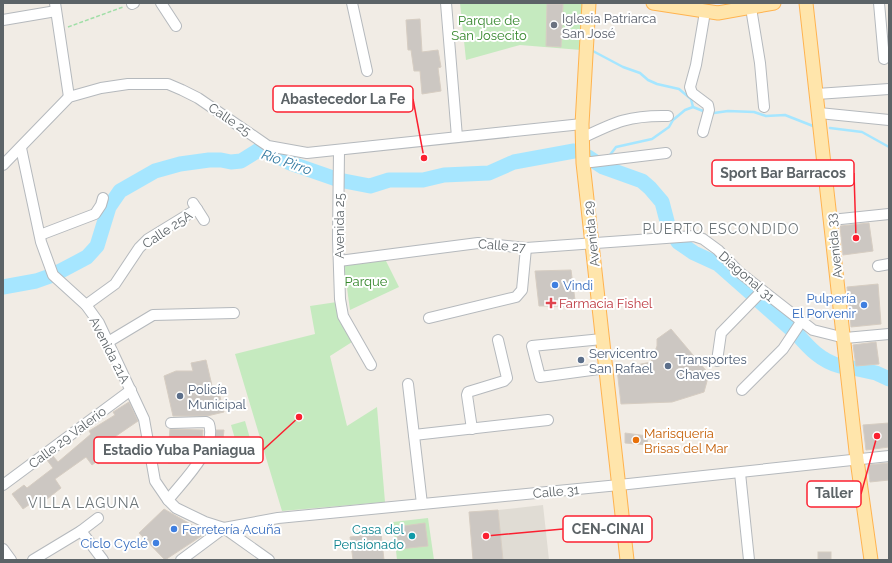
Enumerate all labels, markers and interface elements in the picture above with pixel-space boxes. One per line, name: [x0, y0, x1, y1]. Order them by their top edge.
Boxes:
place label: Iglesia Patriarca San José: [562, 11, 656, 41]
park label: Parque de San Josecito: [451, 13, 527, 43]
marker: Iglesia Patriarca San José: [549, 20, 559, 30]
callout: Abastecedor La Fe: [273, 86, 413, 112]
text: Abastecedor La Fe: [281, 91, 406, 107]
street label: Calle 25: [206, 100, 254, 139]
water label: Río Pirro: [260, 146, 314, 178]
callout: Sport Bar Barracos: [712, 160, 854, 186]
text: Sport Bar Barracos: [720, 165, 846, 181]
street label: Avenida 25: [332, 193, 347, 259]
street label: Avenida 29: [581, 200, 602, 268]
street label: Calle 25A: [140, 207, 195, 251]
street label: Avenida 33: [824, 213, 845, 279]
district label: PUERTO ESCONDIDO: [643, 221, 799, 237]
street label: Calle 27: [478, 236, 526, 255]
street label: Diagonal 31: [716, 248, 778, 305]
park label: Parque: [345, 274, 388, 289]
place label: Vindi: [563, 278, 593, 293]
marker: Vindi: [550, 280, 560, 290]
place label: Pulpería El Porvenir: [792, 291, 856, 321]
place label: Farmacia Fishel: [559, 296, 653, 311]
marker: Farmacia Fishel: [546, 298, 556, 308]
marker: Pulpería El Porvenir: [859, 300, 869, 310]
street label: Avenida 21A: [86, 314, 133, 386]
place label: Servicentro San Rafael: [589, 346, 658, 376]
place label: Transportes Chaves: [676, 352, 747, 382]
marker: Servicentro San Rafael: [576, 355, 586, 365]
marker: Transportes Chaves: [663, 361, 673, 371]
place label: Policía Municipal: [188, 382, 247, 412]
marker: Policía Municipal: [175, 391, 185, 401]
street label: Calle 29 Valerio: [26, 403, 109, 471]
place label: Marisquería Brisas del Mar: [644, 426, 729, 456]
marker: Marisquería Brisas del Mar: [631, 435, 641, 445]
callout: Estadio Yuba Paniagua: [94, 437, 263, 463]
text: Estadio Yuba Paniagua: [103, 442, 255, 458]
callout: Taller: [807, 481, 861, 507]
street label: Calle 31: [532, 482, 580, 501]
text: Taller: [815, 485, 854, 501]
district label: VILLA LAGUNA: [28, 495, 140, 511]
callout: CEN-CINAI: [563, 516, 652, 542]
text: CEN-CINAI: [572, 521, 644, 537]
place label: Ferretería Acuña: [182, 522, 281, 537]
place label: Casa del Pensionado: [333, 522, 404, 552]
marker: Ferretería Acuña: [169, 524, 179, 534]
marker: Casa del Pensionado: [407, 531, 417, 541]
place label: Ciclo Cyclé: [81, 536, 148, 551]
marker: Ciclo Cyclé: [151, 538, 161, 548]

